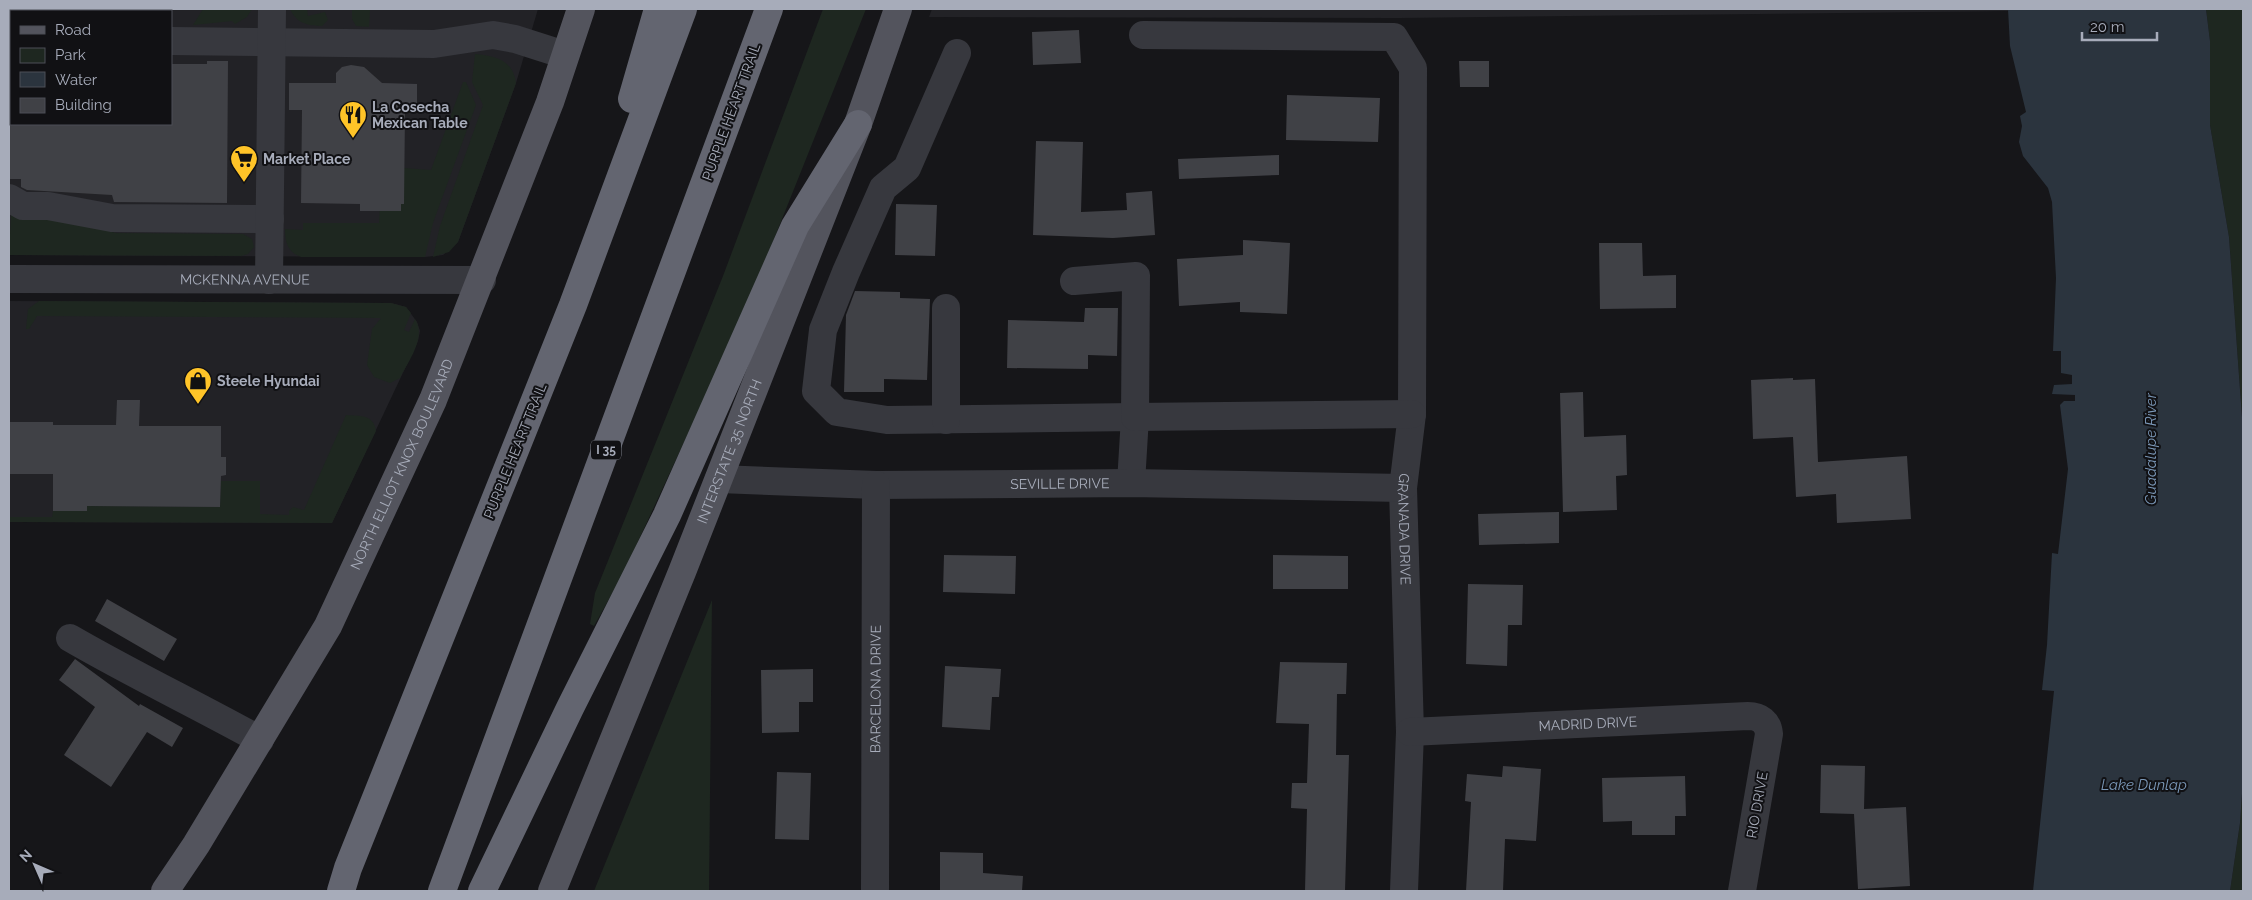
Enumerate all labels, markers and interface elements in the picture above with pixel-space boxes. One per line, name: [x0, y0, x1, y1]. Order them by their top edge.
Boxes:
legend: [10, 10, 172, 125]
scale bar: [2082, 10, 2157, 42]
text: 20 m: [2090, 18, 2125, 36]
text: Road: [55, 21, 91, 39]
street label: PURPLE HEART TRAIL: [699, 41, 763, 183]
text: Park: [55, 46, 86, 64]
text: Water: [55, 71, 98, 89]
text: Building: [55, 96, 112, 114]
place label: La Cosecha Mexican Table: [372, 99, 468, 131]
restaurant icon: La Cosecha Mexican Table: [338, 100, 368, 139]
supermarket icon: Market Place: [229, 144, 259, 183]
place label: Market Place: [263, 151, 351, 167]
street label: MCKENNA AVENUE: [180, 271, 310, 288]
street label: NORTH ELLIOT KNOX BOULEVARD: [347, 357, 456, 572]
shop icon: Steele Hyundai: [183, 366, 213, 405]
place label: Steele Hyundai: [217, 373, 320, 389]
street label: INTERSTATE 35 NORTH: [694, 377, 765, 526]
street label: PURPLE HEART TRAIL: [480, 381, 550, 521]
water label: Guadalupe River: [2142, 392, 2160, 505]
road number: I 35: [591, 440, 621, 460]
street label: GRANADA DRIVE: [1395, 472, 1414, 585]
street label: SEVILLE DRIVE: [1010, 475, 1110, 492]
street label: BARCELONA DRIVE: [867, 625, 884, 753]
street label: MADRID DRIVE: [1538, 713, 1637, 734]
street label: RIO DRIVE: [1743, 770, 1771, 840]
water label: Lake Dunlap: [2101, 776, 2187, 794]
north arrow: [10, 840, 60, 890]
text: N: [16, 846, 35, 865]

